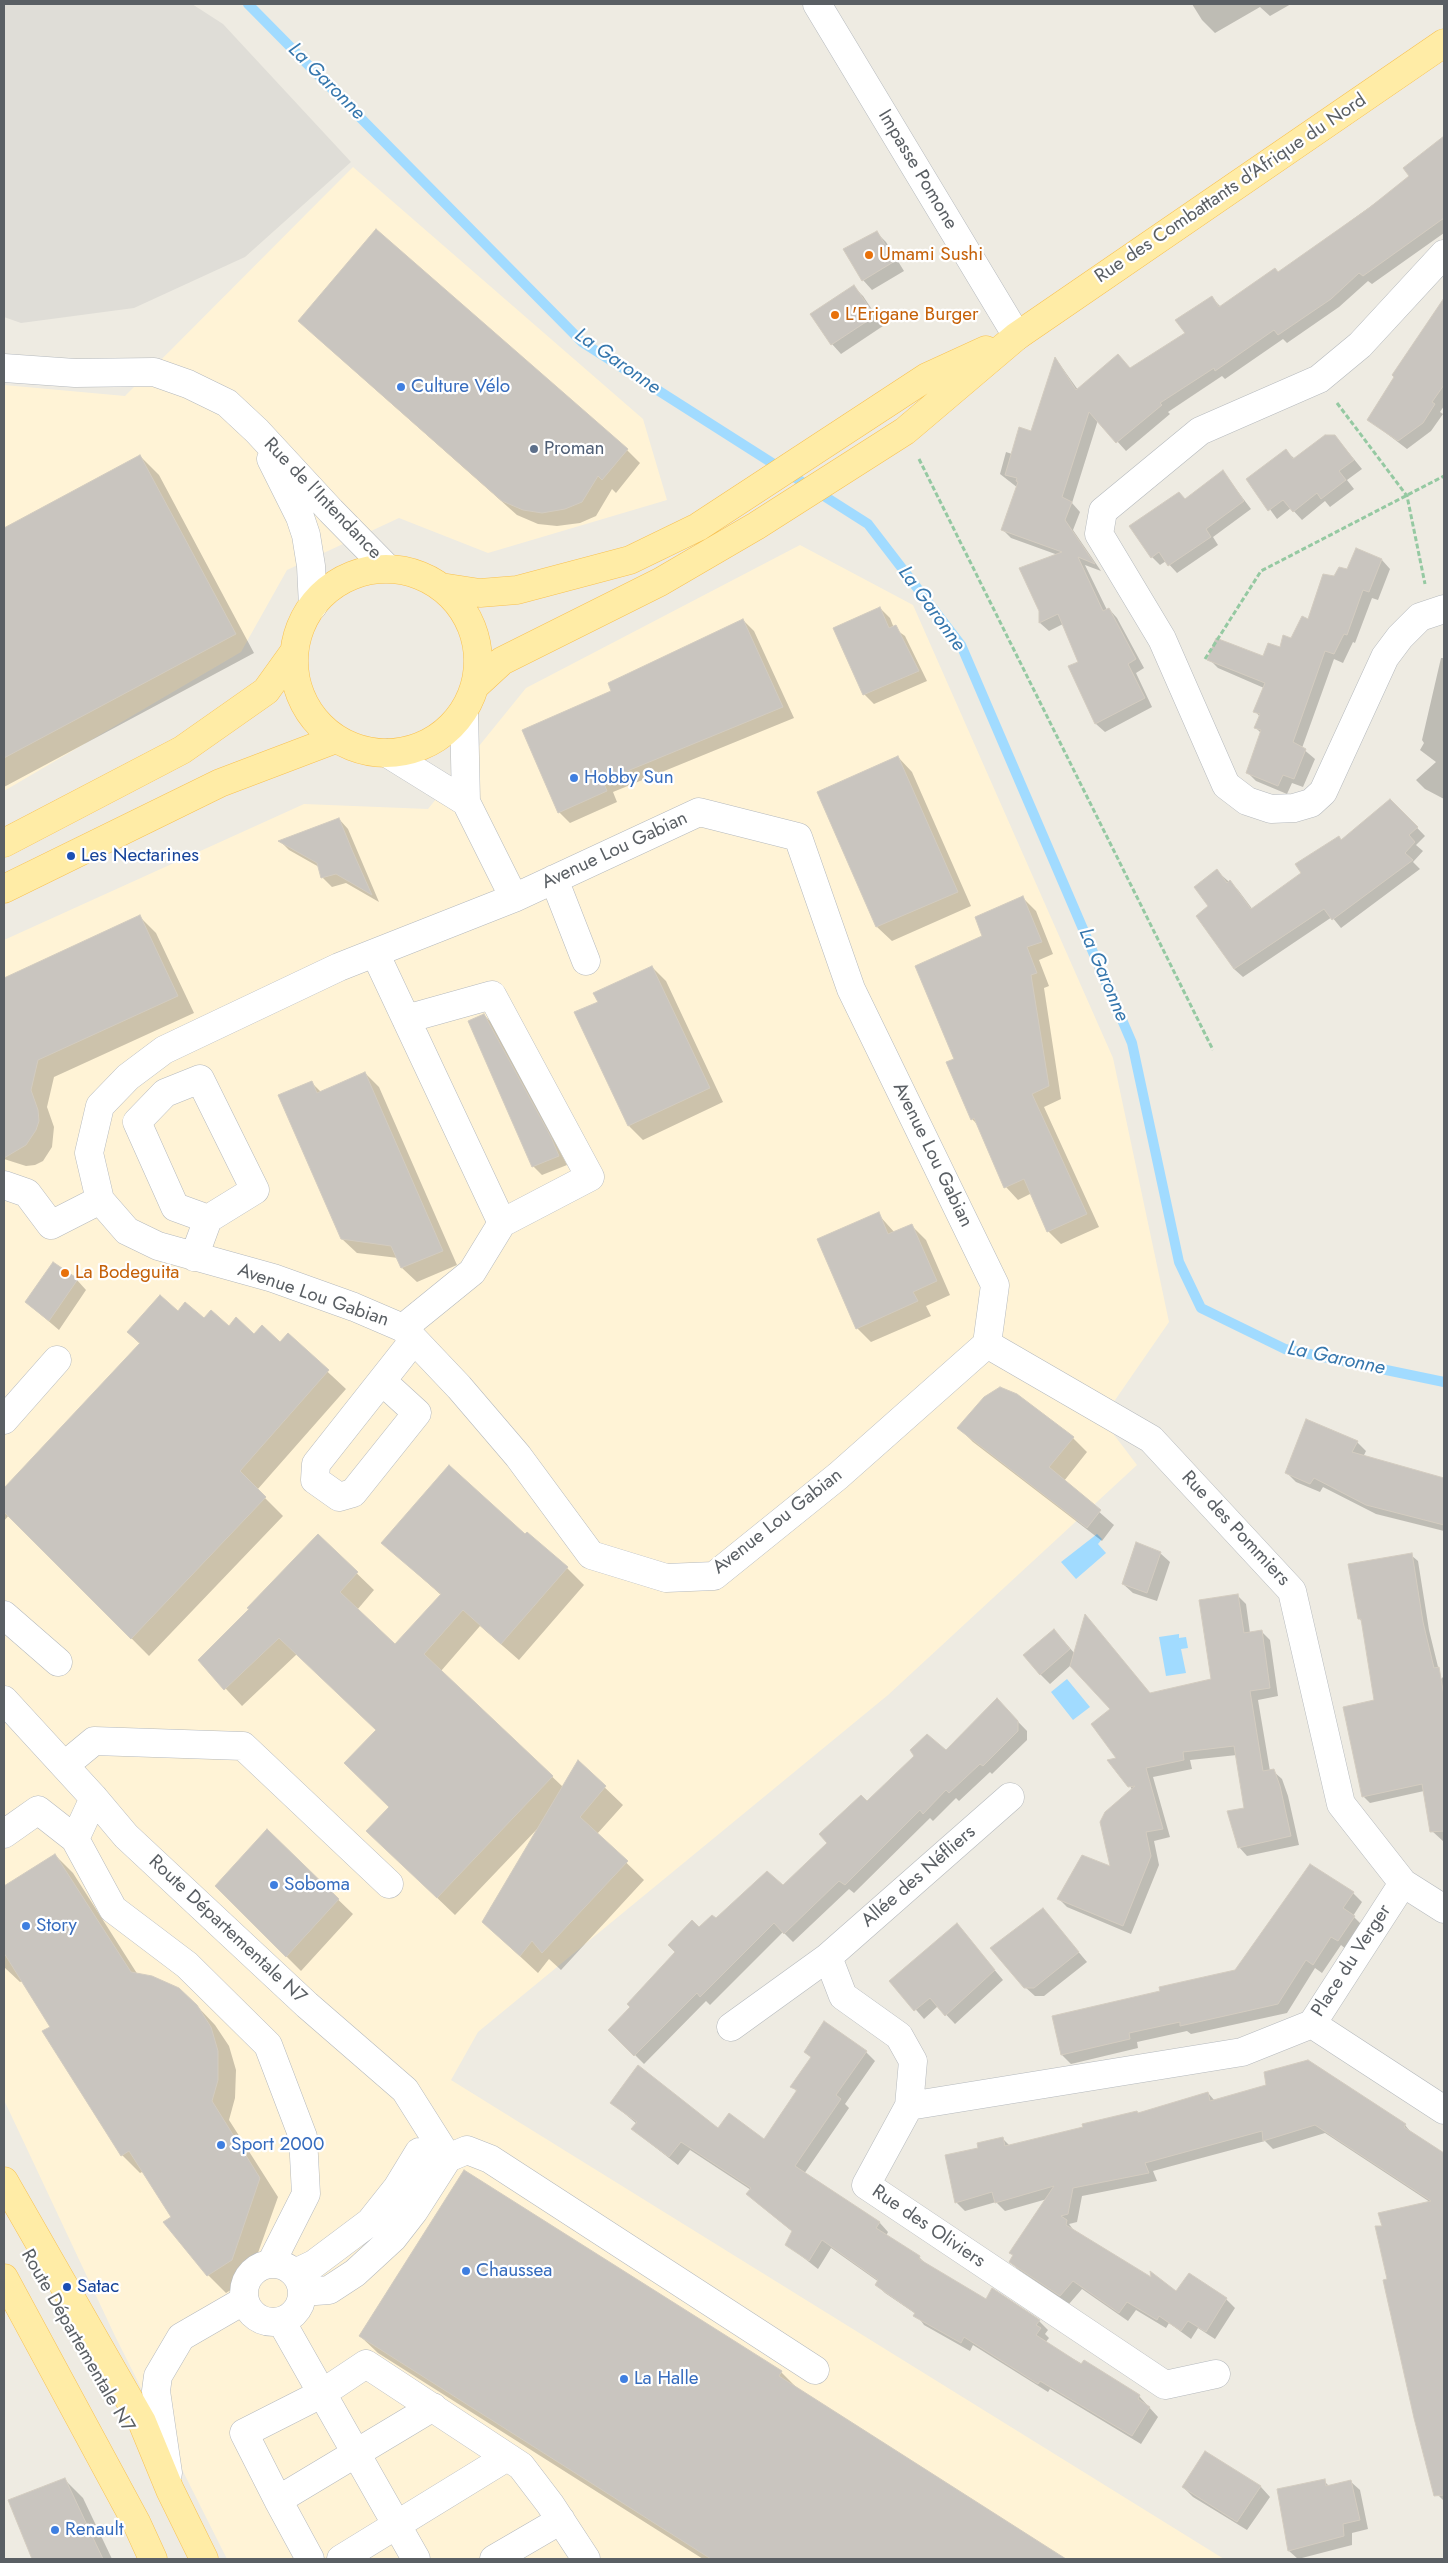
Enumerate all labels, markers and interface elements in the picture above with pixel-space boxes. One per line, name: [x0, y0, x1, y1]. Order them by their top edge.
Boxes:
water label: La Garonne: [282, 38, 370, 126]
street label: Rue des Combattants d'Afrique du Nord: [1091, 89, 1371, 289]
street label: Impasse Pomone: [872, 106, 962, 234]
place label: Umami Sushi: [879, 244, 983, 266]
marker: Umami Sushi: [863, 249, 875, 261]
place label: L'Erigane Burger: [845, 304, 979, 326]
marker: L'Erigane Burger: [829, 309, 841, 321]
water label: La Garonne: [569, 324, 665, 400]
place label: Culture Vélo: [411, 376, 510, 398]
marker: Culture Vélo: [395, 381, 407, 393]
street label: Rue de l'Intendance: [258, 434, 386, 564]
place label: Proman: [544, 438, 605, 460]
marker: Proman: [528, 443, 540, 455]
water label: La Garonne: [892, 562, 970, 656]
place label: Hobby Sun: [584, 767, 674, 789]
marker: Hobby Sun: [568, 772, 580, 784]
street label: Avenue Lou Gabian: [538, 807, 692, 895]
place label: Les Nectarines: [81, 845, 199, 867]
marker: Les Nectarines: [65, 850, 77, 862]
water label: La Garonne: [1073, 925, 1133, 1025]
street label: Avenue Lou Gabian: [887, 1079, 977, 1231]
street label: Avenue Lou Gabian: [234, 1259, 392, 1333]
place label: La Bodeguita: [75, 1262, 179, 1284]
marker: La Bodeguita: [59, 1267, 71, 1279]
water label: La Garonne: [1285, 1337, 1387, 1381]
street label: Avenue Lou Gabian: [709, 1464, 847, 1580]
street label: Rue des Pommiers: [1176, 1467, 1294, 1591]
street label: Allée des Néfliers: [857, 1821, 981, 1933]
street label: Route Départementale N7: [143, 1851, 311, 2009]
place label: Soboma: [284, 1874, 350, 1896]
marker: Soboma: [268, 1879, 280, 1891]
street label: Place du Verger: [1307, 1901, 1397, 2021]
place label: Story: [36, 1915, 77, 1937]
marker: Story: [20, 1920, 32, 1932]
place label: Sport 2000: [231, 2134, 324, 2156]
marker: Sport 2000: [215, 2139, 227, 2151]
street label: Rue des Oliviers: [867, 2181, 989, 2273]
street label: Route Départementale N7: [15, 2245, 139, 2437]
place label: Chaussea: [476, 2260, 552, 2282]
marker: Chaussea: [460, 2265, 472, 2277]
place label: Satac: [77, 2276, 119, 2298]
marker: Satac: [61, 2281, 73, 2293]
place label: La Halle: [634, 2368, 699, 2390]
marker: La Halle: [618, 2373, 630, 2385]
place label: Renault: [65, 2519, 123, 2541]
marker: Renault: [49, 2524, 61, 2536]

